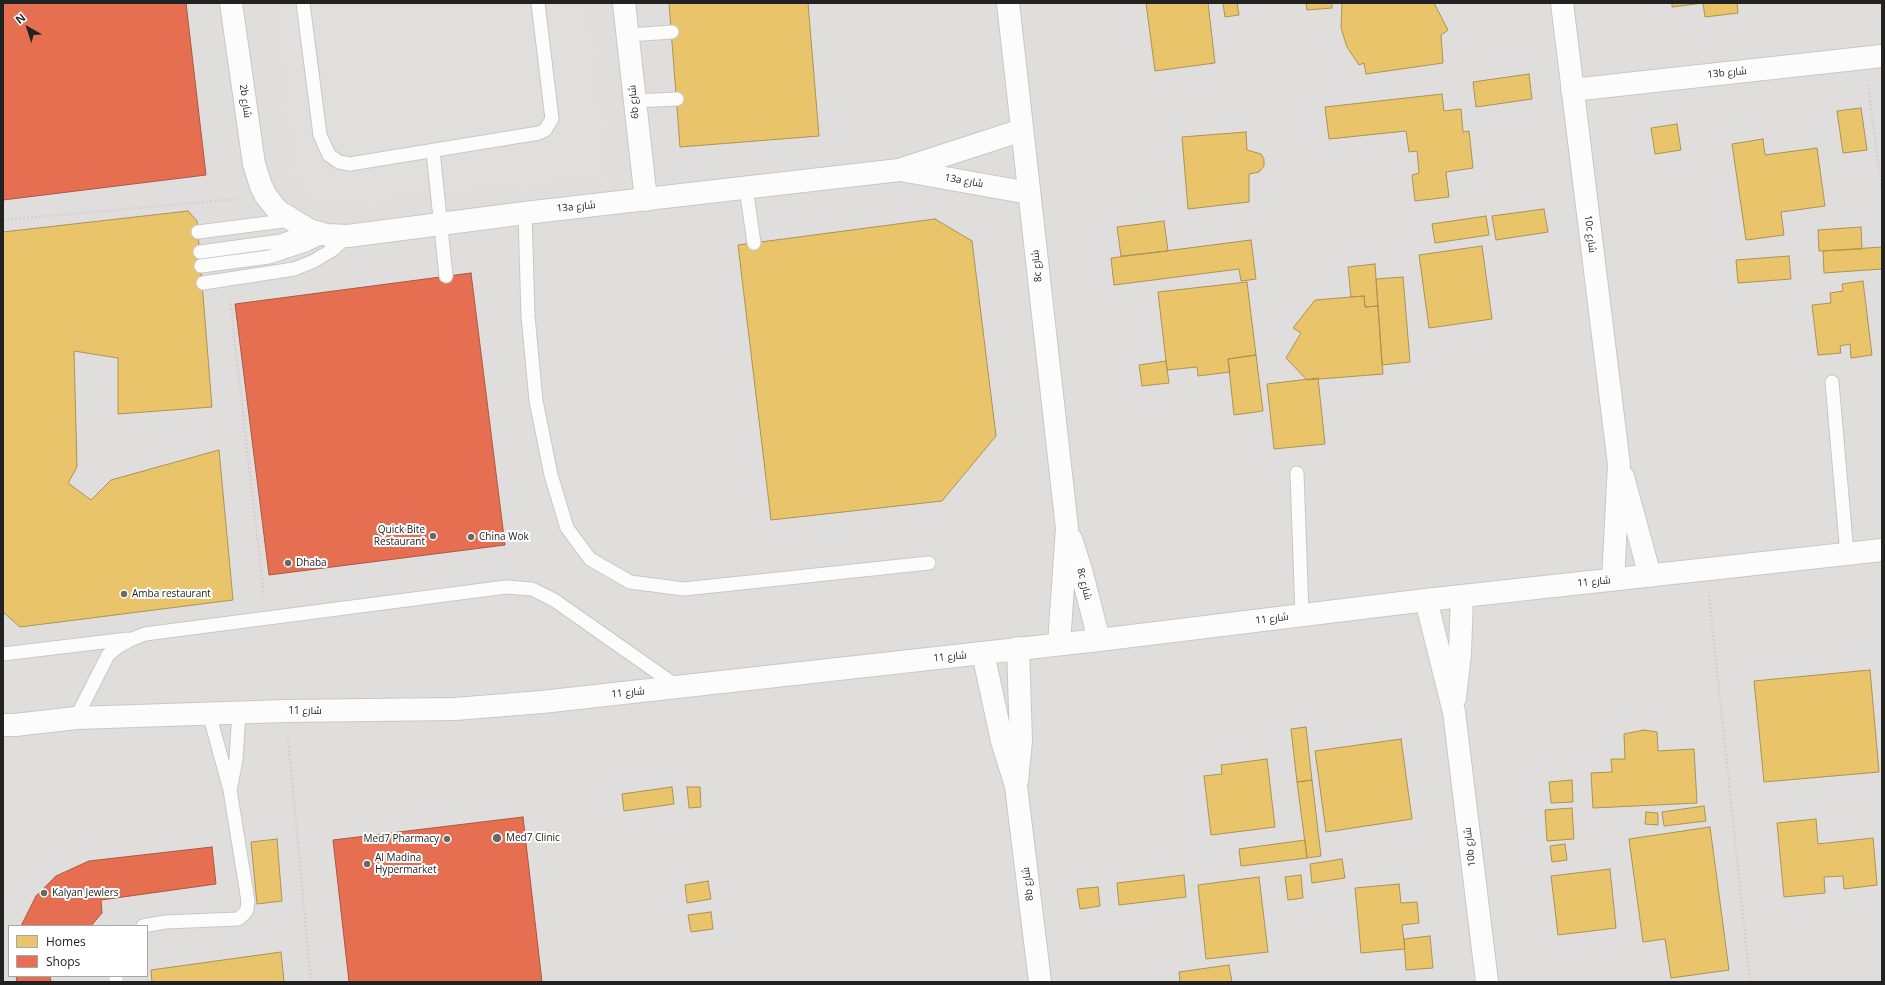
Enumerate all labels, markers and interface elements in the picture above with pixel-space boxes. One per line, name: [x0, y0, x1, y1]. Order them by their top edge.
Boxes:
north arrow: [8, 8, 48, 48]
text: N: [12, 10, 28, 27]
street label: 13b شارع: [1707, 65, 1747, 81]
street label: 2b شارع: [237, 83, 253, 119]
street label: 6b شارع: [626, 85, 642, 119]
street label: 13a شارع: [944, 172, 984, 190]
street label: 13a شارع: [556, 199, 596, 215]
street label: 10c شارع: [1582, 214, 1598, 254]
street label: 8c شارع: [1029, 249, 1045, 283]
place label: Quick Bite Restaurant: [374, 524, 425, 548]
marker: Quick Bite Restaurant: [428, 531, 438, 541]
place label: China Wok: [479, 531, 529, 543]
marker: China Wok: [466, 532, 476, 542]
place label: Dhaba: [296, 557, 327, 569]
marker: Dhaba: [283, 558, 293, 568]
street label: 8c شارع: [1074, 567, 1094, 601]
street label: شارع 11: [1577, 574, 1611, 590]
place label: Amba restaurant: [132, 588, 211, 600]
marker: Amba restaurant: [119, 589, 129, 599]
street label: شارع 11: [1255, 611, 1289, 627]
street label: شارع 11: [933, 649, 967, 665]
street label: شارع 11: [611, 685, 645, 701]
street label: شارع 11: [288, 705, 322, 717]
street label: 10b شارع: [1462, 827, 1478, 867]
marker: Med7 Clinic: [491, 832, 503, 844]
place label: Med7 Clinic: [506, 832, 560, 844]
place label: Med7 Pharmacy: [364, 833, 439, 845]
marker: Med7 Pharmacy: [442, 834, 452, 844]
place label: Al Madina Hypermarket: [375, 852, 437, 876]
marker: Al Madina Hypermarket: [362, 859, 372, 869]
street label: 8b شارع: [1020, 866, 1036, 902]
place label: Kalyan Jewlers: [52, 887, 119, 899]
marker: Kalyan Jewlers: [39, 888, 49, 898]
legend: [8, 925, 148, 977]
text: Homes: [46, 933, 86, 950]
text: Shops: [46, 953, 80, 970]

